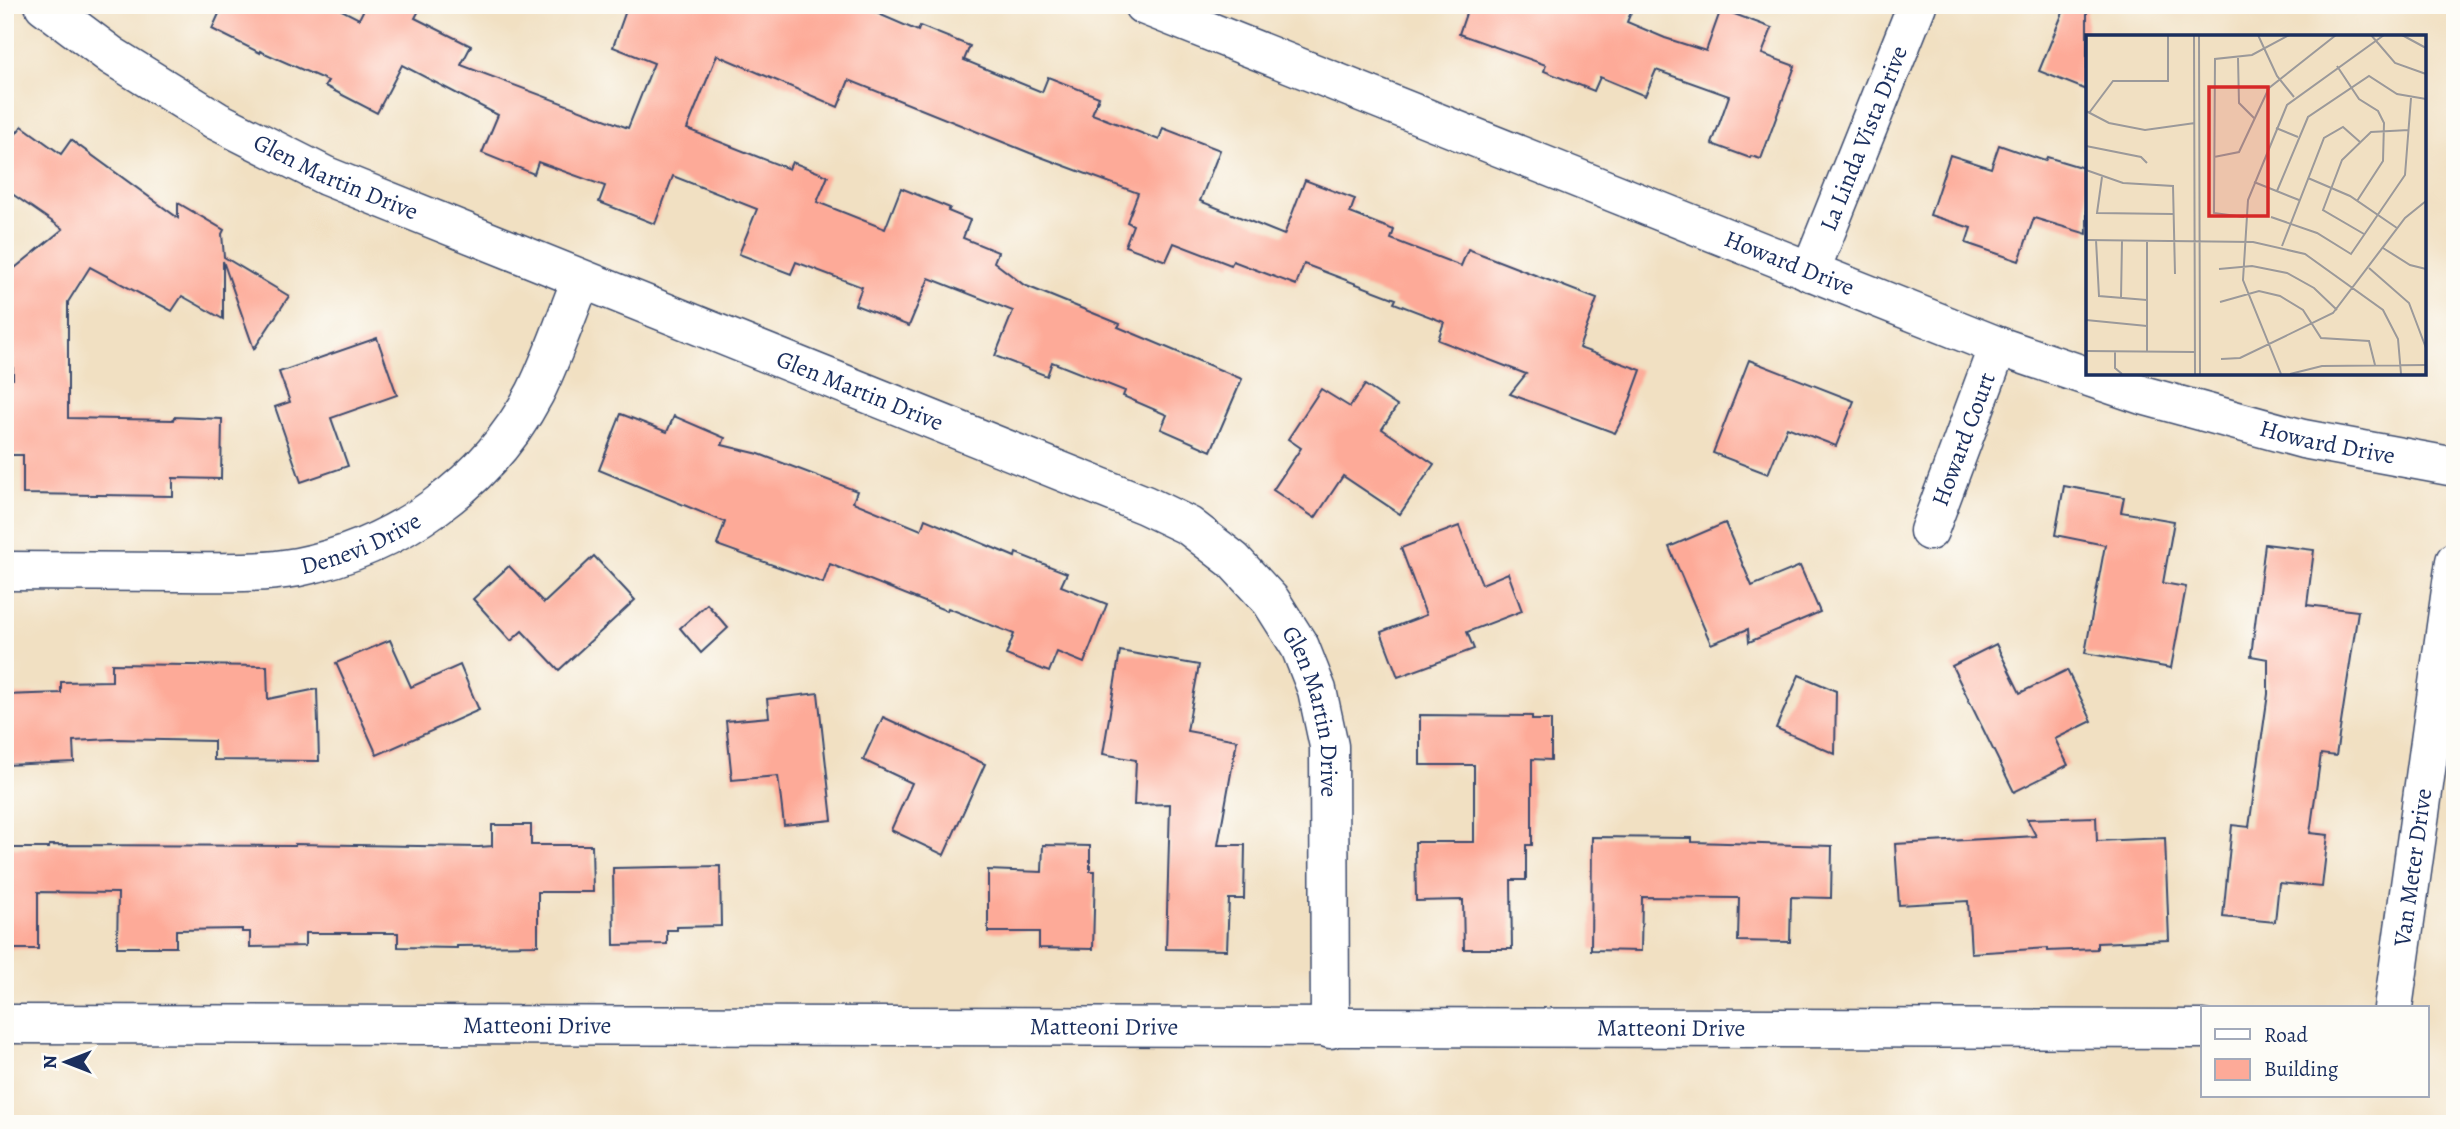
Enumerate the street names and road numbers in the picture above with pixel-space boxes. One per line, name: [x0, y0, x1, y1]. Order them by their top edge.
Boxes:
street label: La Linda Vista Drive: [1812, 41, 1915, 236]
street label: Glen Martin Drive: [248, 126, 423, 227]
street label: Howard Drive: [1720, 223, 1859, 303]
street label: Glen Martin Drive: [772, 343, 948, 438]
street label: Howard Court: [1924, 368, 2003, 510]
street label: Howard Drive: [2256, 412, 2398, 472]
street label: Denevi Drive: [297, 505, 427, 582]
street label: Glen Martin Drive: [1274, 619, 1345, 797]
street label: Van Meter Drive: [2386, 786, 2439, 949]
street label: Matteoni Drive: [463, 1009, 611, 1041]
street label: Matteoni Drive: [1030, 1010, 1178, 1043]
street label: Matteoni Drive: [1597, 1012, 1745, 1044]

